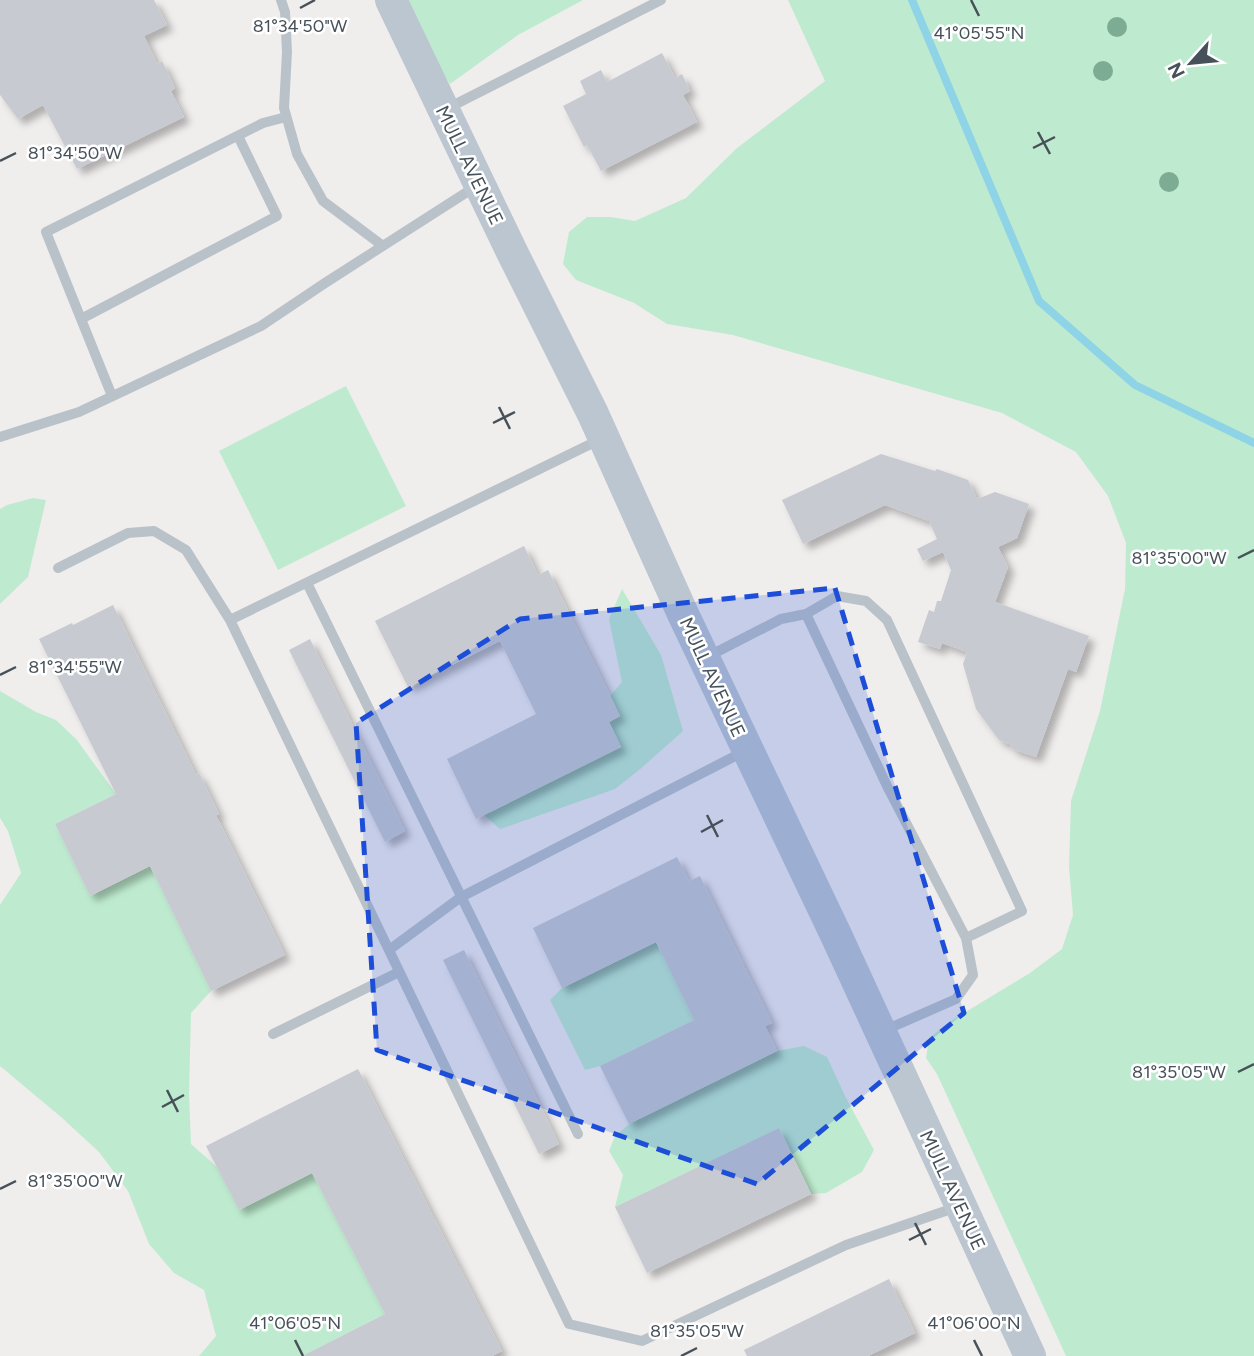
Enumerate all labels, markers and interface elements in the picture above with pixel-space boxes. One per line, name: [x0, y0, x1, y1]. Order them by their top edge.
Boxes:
text: 81°34'50"W: [253, 15, 348, 37]
text: 41°05'55"N: [933, 22, 1025, 44]
north arrow: [1156, 28, 1226, 98]
text: N: [1163, 59, 1190, 82]
street label: MULL AVENUE: [431, 102, 508, 229]
text: 81°34'50"W: [28, 142, 123, 164]
text: 81°35'00"W: [1132, 547, 1227, 569]
street label: MULL AVENUE: [675, 614, 750, 741]
text: 81°34'55"W: [28, 656, 122, 678]
text: 81°35'05"W: [1132, 1061, 1227, 1083]
street label: MULL AVENUE: [915, 1127, 990, 1254]
text: 81°35'00"W: [28, 1170, 123, 1192]
text: 41°06'05"N: [249, 1312, 341, 1334]
text: 41°06'00"N: [927, 1312, 1021, 1334]
text: 81°35'05"W: [650, 1320, 745, 1342]

